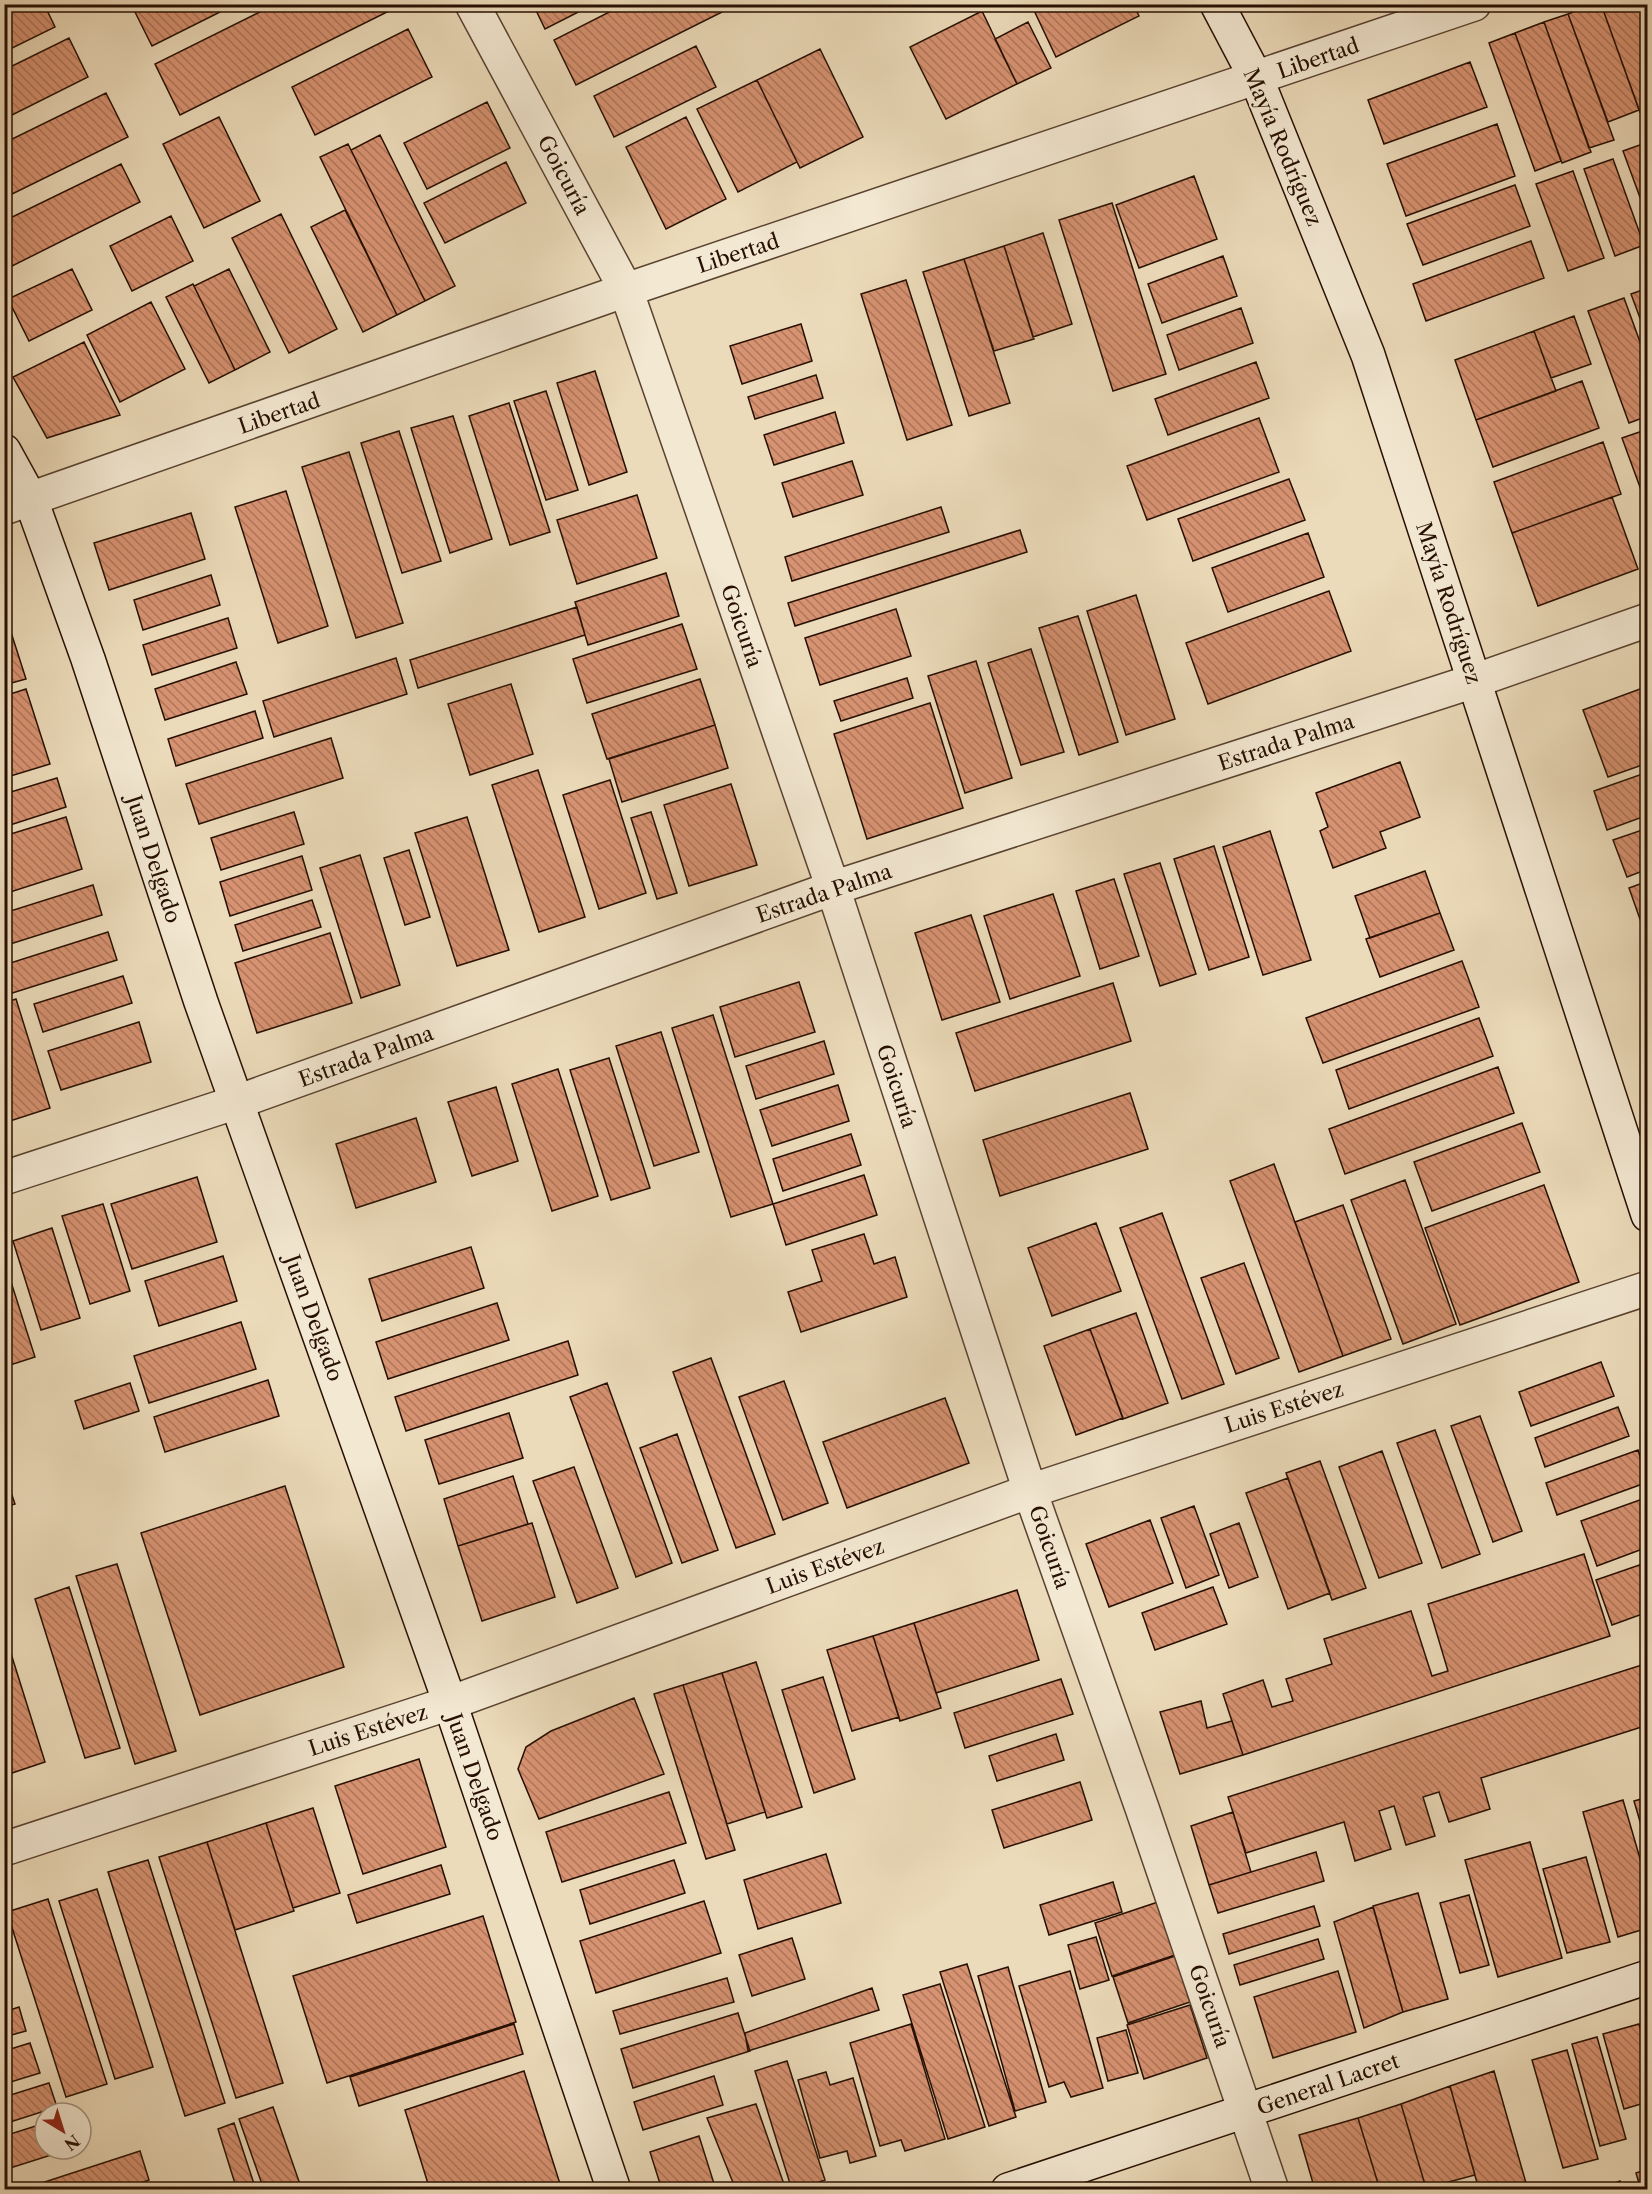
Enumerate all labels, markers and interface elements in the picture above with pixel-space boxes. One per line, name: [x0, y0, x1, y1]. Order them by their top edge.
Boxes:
street label: Libertad: [1274, 32, 1362, 84]
street label: Mayía Rodríguez: [1239, 64, 1327, 230]
street label: Goicuría: [533, 131, 596, 220]
street label: Libertad: [694, 228, 782, 278]
street label: Libertad: [235, 387, 323, 439]
street label: Mayía Rodríguez: [1411, 519, 1487, 687]
street label: Goicuría: [716, 581, 768, 672]
street label: Estrada Palma: [1215, 708, 1358, 776]
street label: Juan Delgado: [121, 789, 186, 926]
street label: Estrada Palma: [753, 858, 896, 928]
street label: Estrada Palma: [295, 1020, 438, 1092]
street label: Goicuría: [872, 1041, 923, 1132]
street label: Juan Delgado: [279, 1249, 348, 1385]
street label: Luis Estévez: [1221, 1376, 1347, 1438]
street label: Goicuría: [1024, 1502, 1076, 1593]
street label: Luis Estévez: [763, 1533, 887, 1599]
street label: Luis Estévez: [305, 1699, 431, 1761]
street label: Juan Delgado: [441, 1707, 508, 1844]
street label: Goicuría: [1184, 1961, 1236, 2052]
street label: General Lacret: [1254, 2048, 1403, 2120]
north arrow: [33, 2101, 93, 2161]
text: N: [61, 2131, 84, 2155]

